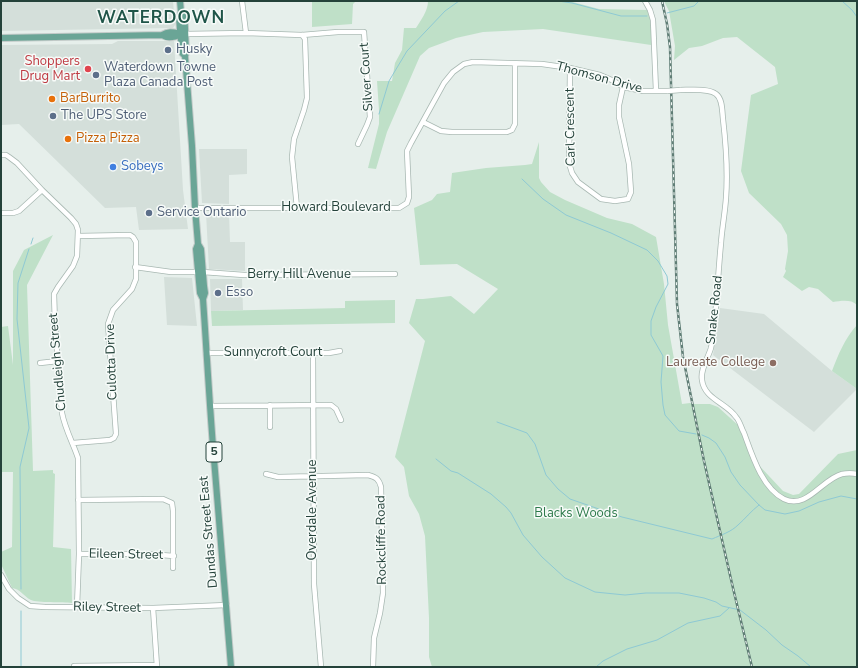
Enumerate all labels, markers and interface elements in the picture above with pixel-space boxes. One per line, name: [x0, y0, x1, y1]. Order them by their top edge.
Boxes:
district label: WATERDOWN: [97, 9, 225, 29]
place label: Husky: [176, 42, 212, 58]
street label: Silver Court: [357, 42, 377, 112]
marker: Husky: [163, 45, 173, 55]
place label: Shoppers Drug Mart: [20, 54, 80, 85]
street label: Thomson Drive: [554, 59, 644, 97]
place label: Waterdown Towne Plaza Canada Post: [104, 60, 216, 91]
marker: Shoppers Drug Mart: [83, 64, 93, 74]
marker: Waterdown Towne Plaza Canada Post: [91, 70, 101, 80]
street label: Carl Crescent: [563, 88, 579, 166]
place label: BarBurrito: [60, 91, 120, 107]
marker: BarBurrito: [47, 94, 57, 104]
place label: The UPS Store: [61, 108, 147, 124]
marker: The UPS Store: [48, 111, 58, 121]
place label: Pizza Pizza: [76, 131, 140, 147]
marker: Pizza Pizza: [63, 134, 73, 144]
place label: Sobeys: [121, 159, 163, 175]
marker: Sobeys: [108, 162, 118, 172]
street label: Howard Boulevard: [281, 200, 391, 216]
place label: Service Ontario: [157, 205, 247, 221]
marker: Service Ontario: [144, 208, 154, 218]
street label: Berry Hill Avenue: [247, 267, 351, 283]
street label: Snake Road: [704, 275, 726, 345]
place label: Esso: [226, 285, 253, 301]
marker: Esso: [213, 288, 223, 298]
street label: Chudleigh Street: [46, 312, 70, 412]
street label: Culotta Drive: [103, 323, 121, 401]
street label: Sunnycroft Court: [224, 345, 322, 361]
place label: Laureate College: [666, 355, 765, 371]
marker: Laureate College: [768, 358, 778, 368]
road number: 5: [206, 442, 222, 462]
street label: Overdale Avenue: [305, 460, 321, 560]
street label: Dundas Street East: [196, 475, 222, 589]
street label: Rockcliffe Road: [373, 495, 391, 585]
park label: Blacks Woods: [534, 506, 618, 522]
street label: Eileen Street: [89, 547, 163, 563]
street label: Riley Street: [73, 600, 141, 616]

